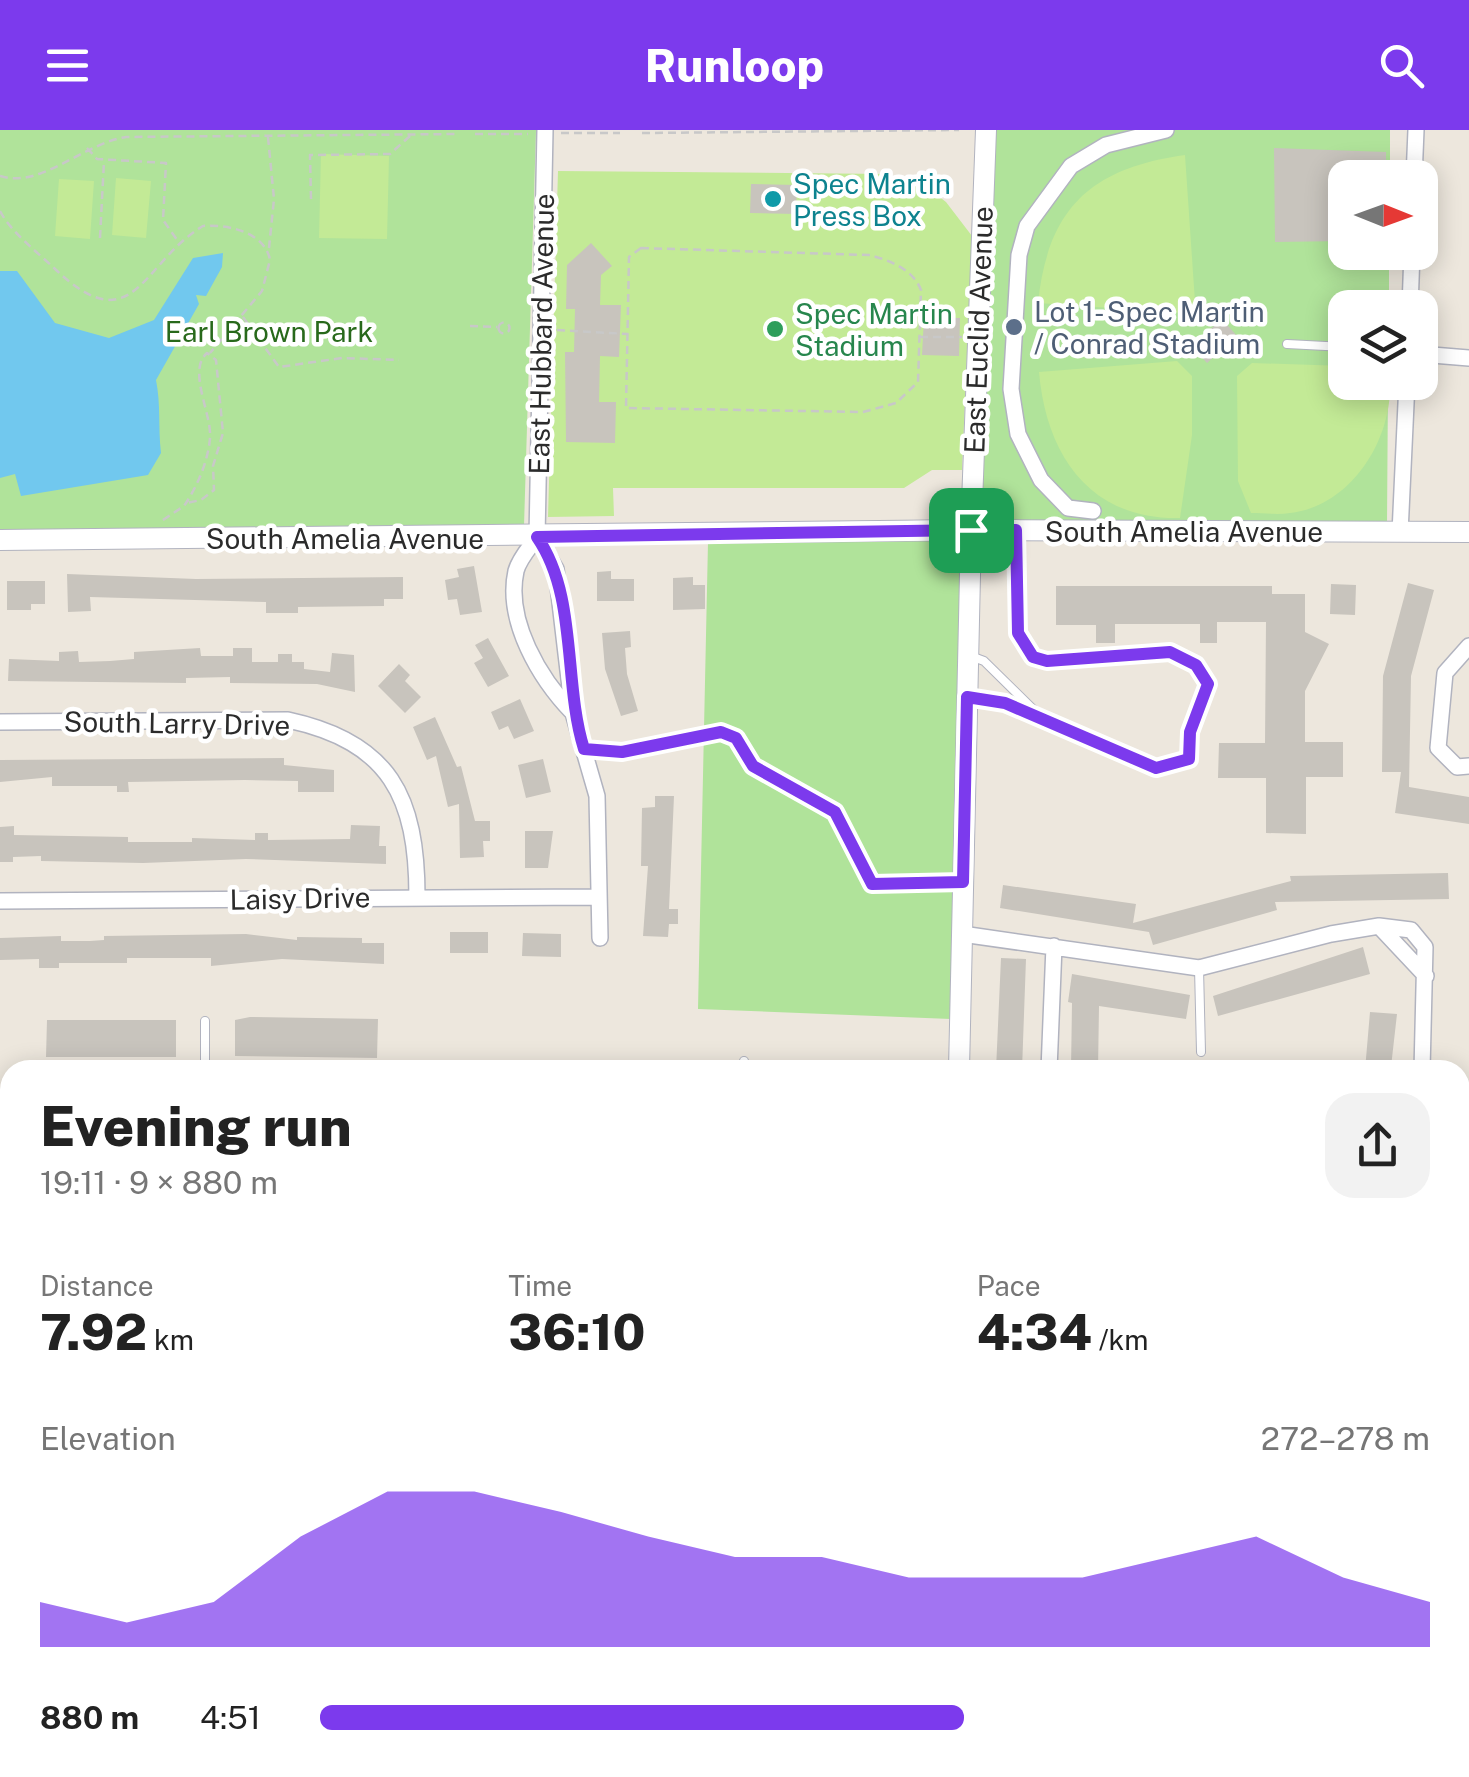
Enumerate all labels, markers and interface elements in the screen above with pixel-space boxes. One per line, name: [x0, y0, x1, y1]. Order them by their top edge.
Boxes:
icon: menu: [40, 38, 95, 93]
icon: search: [1374, 38, 1429, 93]
text: Runloop: [645, 39, 824, 92]
north arrow: [1328, 160, 1438, 270]
map controls: [1328, 160, 1438, 400]
place label: Spec Martin Press Box: [793, 167, 951, 232]
marker: Spec Martin Press Box: [762, 188, 784, 210]
street label: East Hubbard Avenue: [522, 193, 560, 475]
street label: East Euclid Avenue: [957, 206, 999, 454]
button: layers: [1328, 290, 1438, 400]
place label: Lot 1- Spec Martin / Conrad Stadium: [1034, 295, 1265, 360]
place label: Spec Martin Stadium: [795, 297, 953, 362]
park label: Earl Brown Park: [165, 315, 373, 348]
marker: Lot 1- Spec Martin / Conrad Stadium: [1003, 316, 1025, 338]
marker: Spec Martin Stadium: [764, 318, 786, 340]
pin: [929, 488, 1014, 573]
icon: arrive: [944, 503, 999, 558]
street label: South Amelia Avenue: [1045, 515, 1323, 548]
street label: South Amelia Avenue: [206, 522, 484, 555]
street label: South Larry Drive: [63, 705, 291, 741]
street label: Laisy Drive: [229, 880, 371, 916]
button: share: [1325, 1093, 1430, 1198]
text: Evening run: [40, 1094, 352, 1158]
text: 19:11 · 9 × 880 m: [40, 1164, 278, 1201]
text: Distance: [40, 1269, 154, 1302]
text: Time: [508, 1269, 572, 1302]
text: Pace: [977, 1269, 1041, 1302]
text: 7.92: [40, 1302, 147, 1361]
text: 36:10: [508, 1302, 646, 1361]
text: 4:34: [977, 1302, 1092, 1361]
text: km: [147, 1323, 194, 1356]
text: /km: [1092, 1323, 1148, 1356]
text: Elevation: [40, 1420, 176, 1457]
text: 272–278 m: [1261, 1420, 1430, 1457]
text: 880 m: [40, 1699, 139, 1736]
text: 4:51: [200, 1699, 261, 1736]

